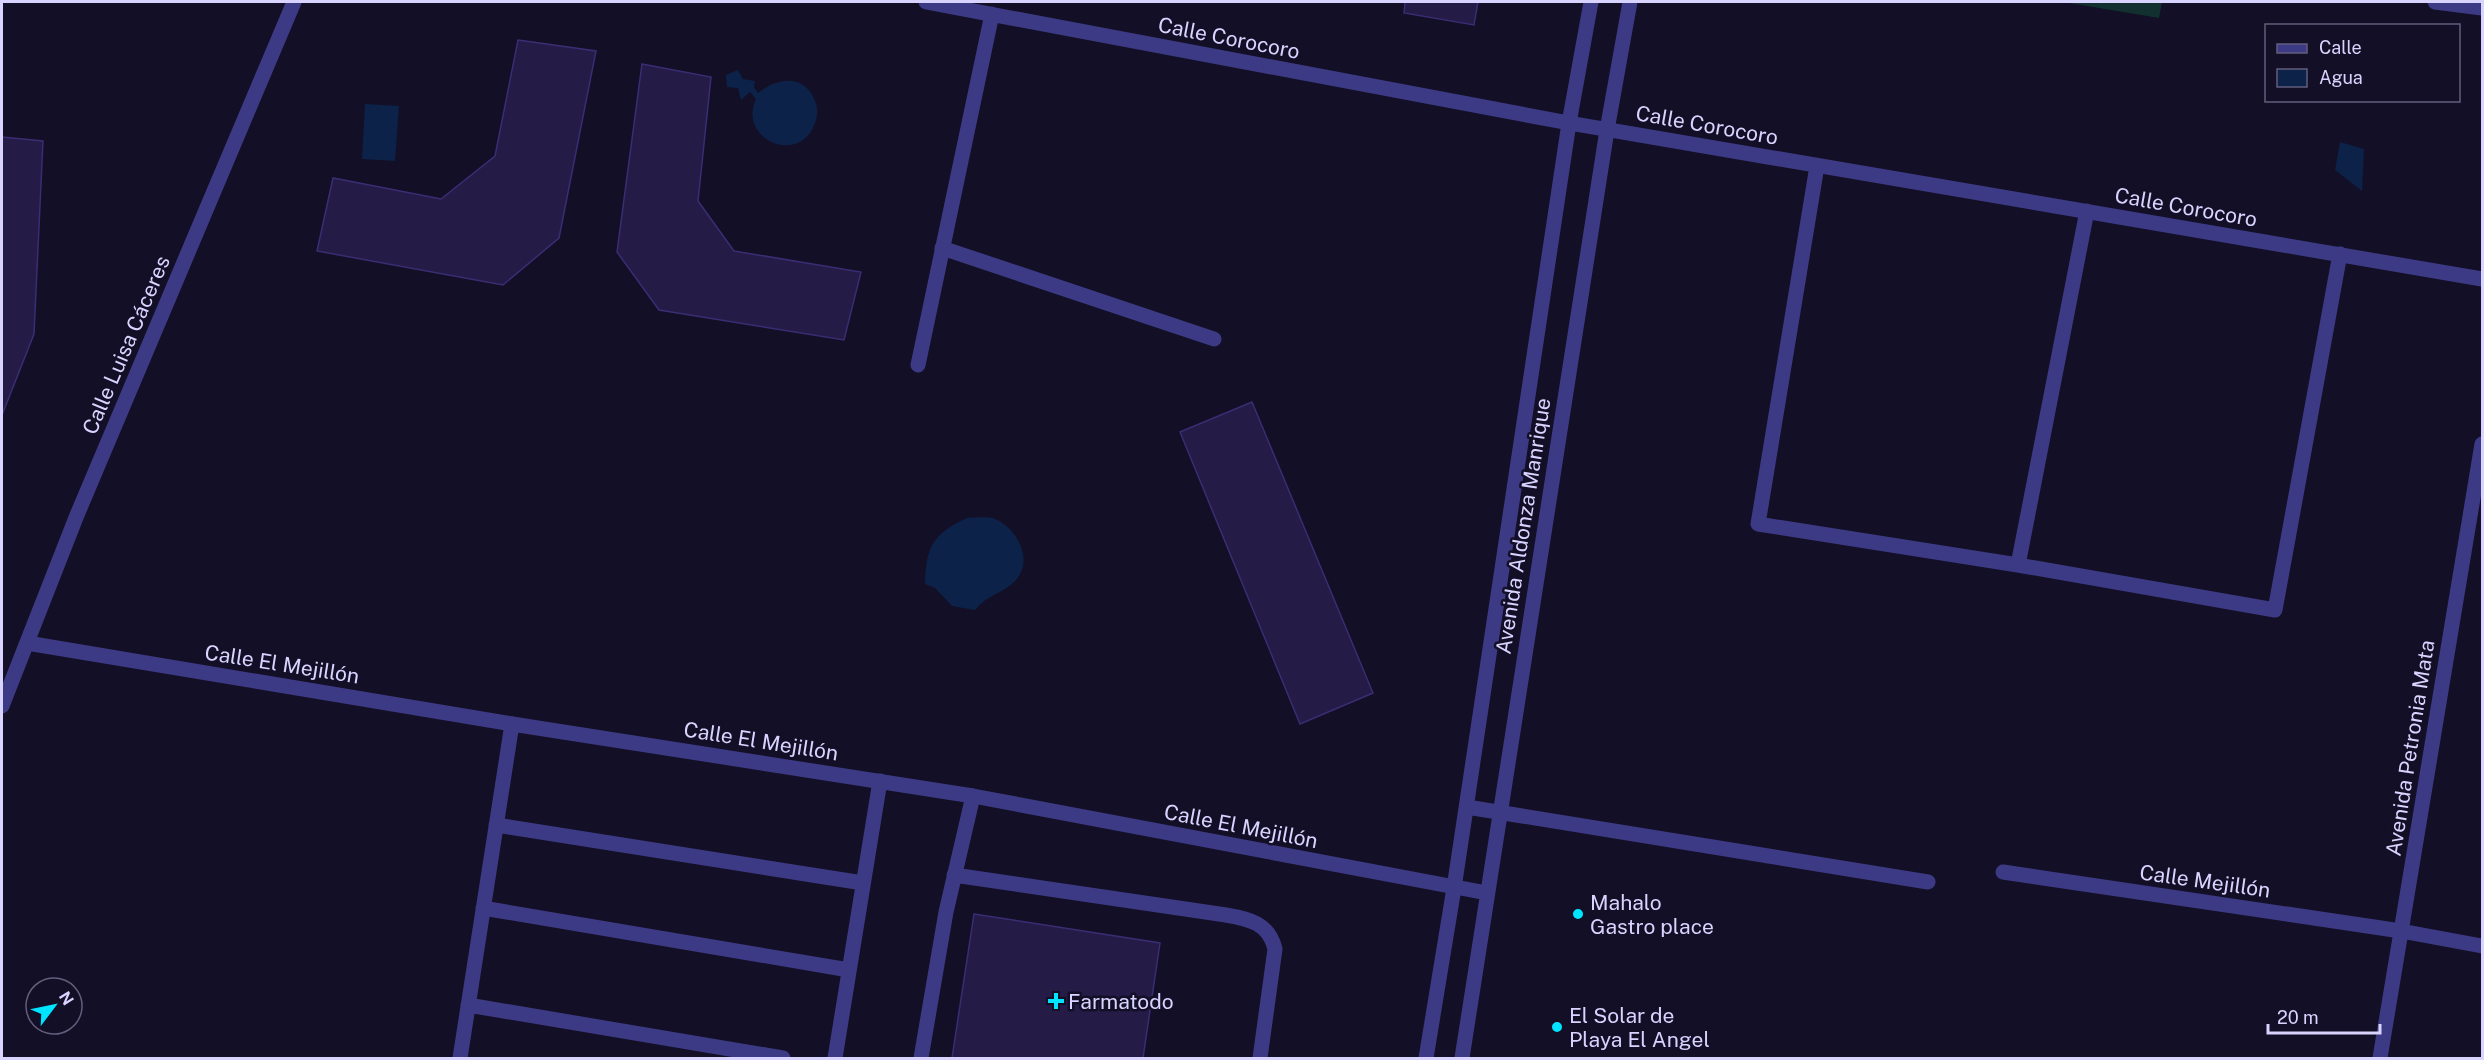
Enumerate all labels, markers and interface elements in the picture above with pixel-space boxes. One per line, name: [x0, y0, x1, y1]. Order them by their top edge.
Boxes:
street label: Calle Corocoro: [1156, 12, 1302, 64]
legend: [2265, 24, 2460, 102]
text: Calle: [2319, 37, 2362, 58]
text: Agua: [2319, 67, 2363, 88]
street label: Calle Corocoro: [1634, 100, 1780, 150]
street label: Calle Corocoro: [2113, 182, 2259, 232]
street label: Calle Luisa Cáceres: [77, 252, 175, 438]
street label: Avenida Aldonza Manrique: [1490, 396, 1556, 656]
street label: Avenida Petronia Mata: [2381, 638, 2439, 858]
street label: Calle El Mejillón: [203, 639, 361, 689]
street label: Calle El Mejillón: [682, 716, 840, 766]
street label: Calle El Mejillón: [1162, 799, 1320, 853]
street label: Calle Mejillón: [2138, 859, 2272, 903]
place label: Mahalo Gastro place: [1590, 890, 1714, 939]
marker: Mahalo Gastro place: [1571, 907, 1585, 921]
north arrow: [24, 976, 84, 1036]
text: N: [55, 988, 78, 1009]
place label: Farmatodo: [1068, 989, 1174, 1014]
marker: Farmatodo: [1049, 994, 1063, 1008]
scale bar: [2268, 997, 2380, 1035]
place label: El Solar de Playa El Angel: [1569, 1003, 1710, 1052]
text: 20 m: [2277, 1007, 2319, 1028]
marker: El Solar de Playa El Angel: [1550, 1020, 1564, 1034]

